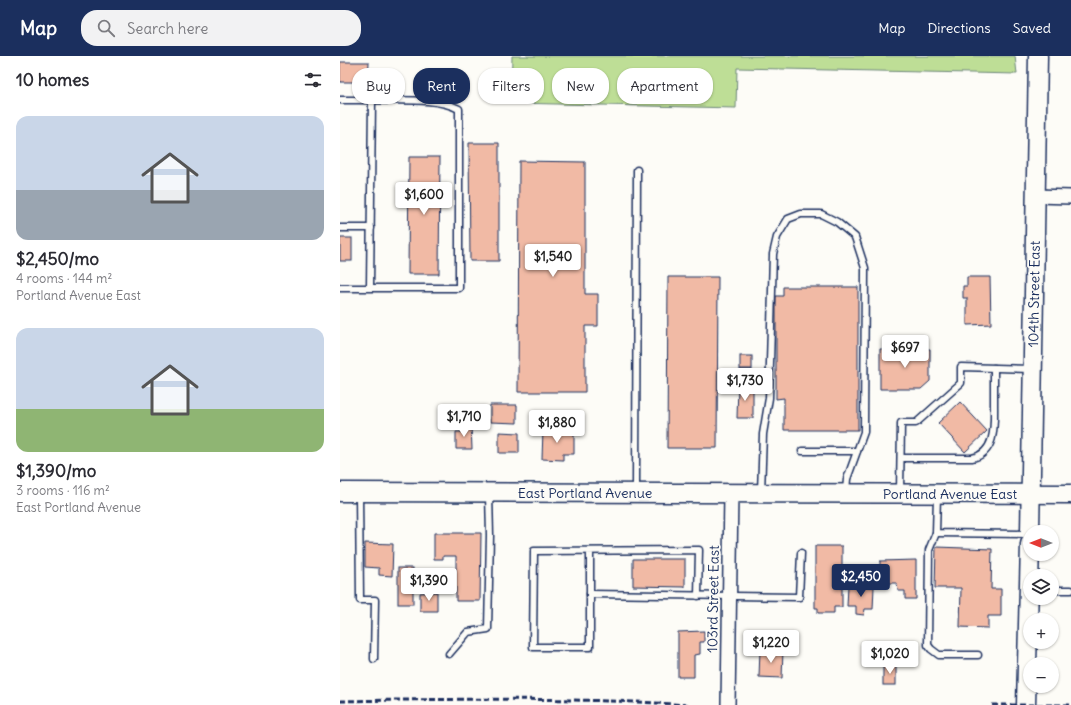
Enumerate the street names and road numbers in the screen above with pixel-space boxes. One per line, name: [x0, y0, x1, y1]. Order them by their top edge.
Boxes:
street label: 104th Street East: [1024, 240, 1044, 348]
street label: East Portland Avenue: [518, 484, 652, 502]
street label: Portland Avenue East: [883, 485, 1018, 503]
street label: 103rd Street East: [703, 545, 723, 653]

